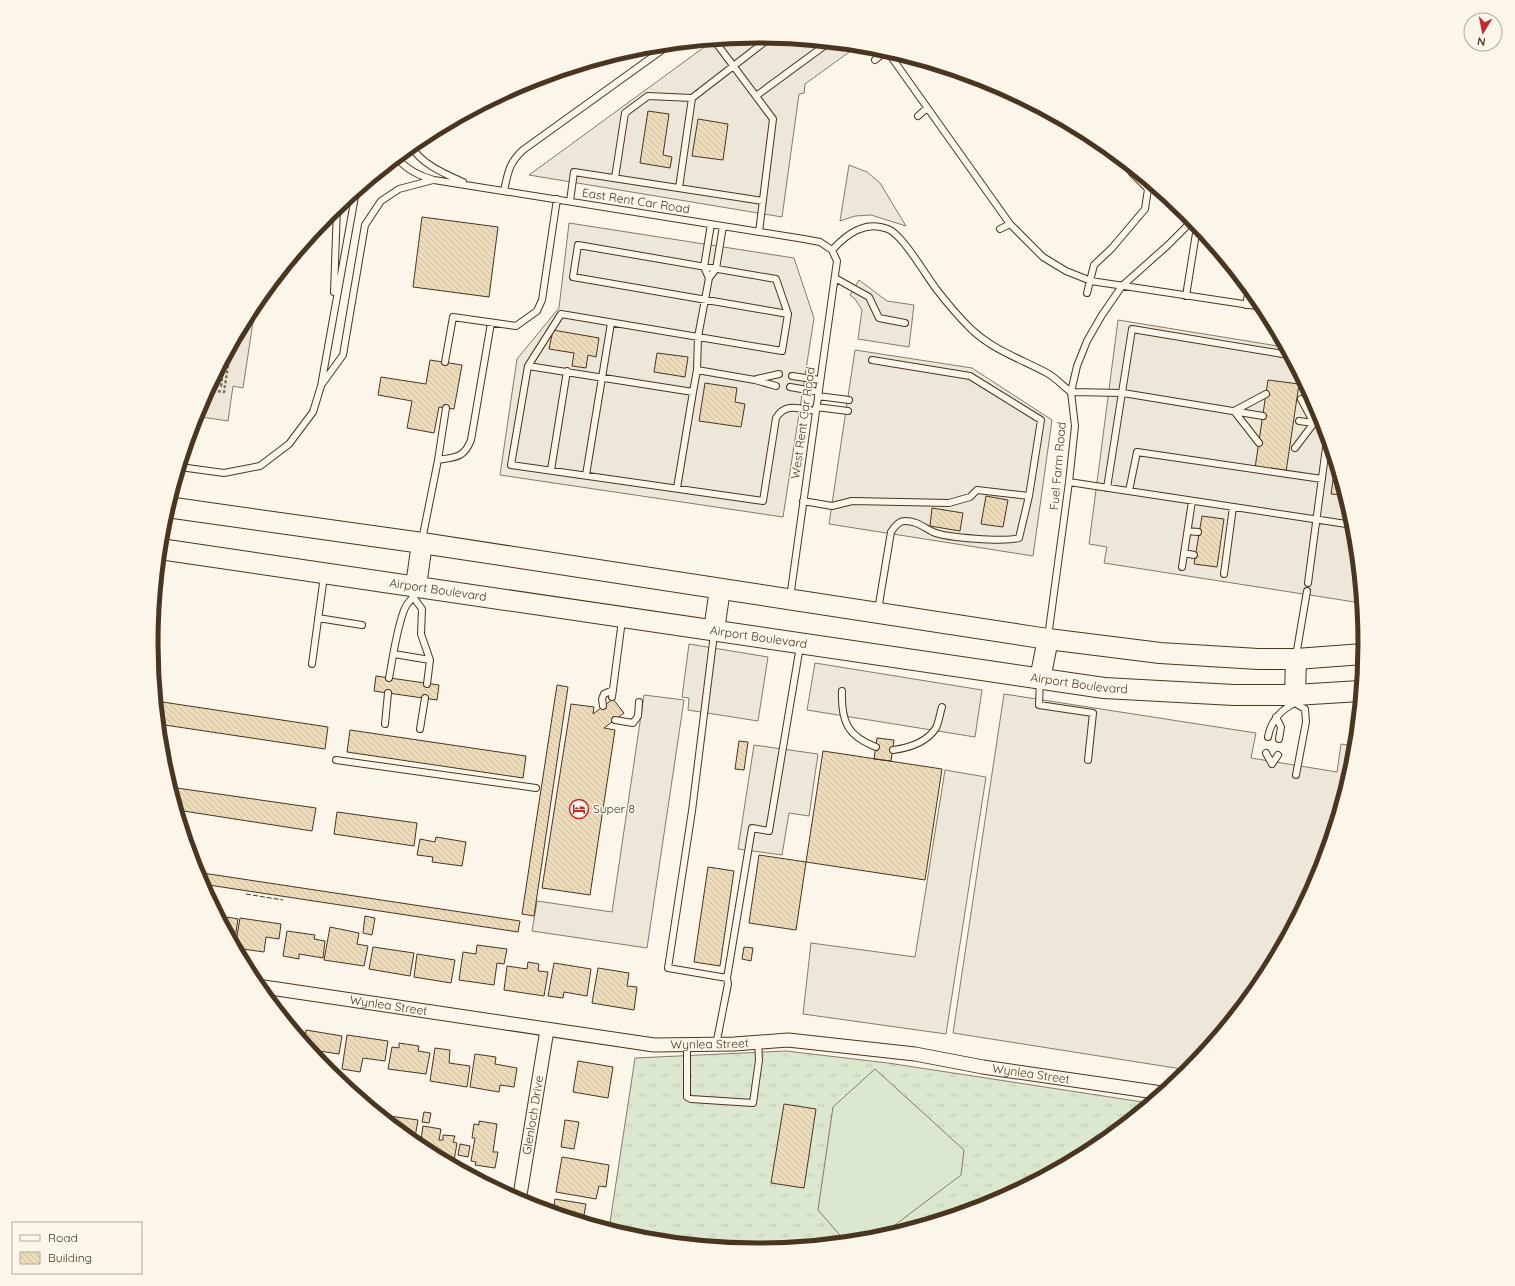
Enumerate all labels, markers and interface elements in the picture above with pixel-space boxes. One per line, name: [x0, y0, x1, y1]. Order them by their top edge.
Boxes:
north arrow: [1463, 12, 1503, 52]
text: N: [1476, 34, 1486, 49]
street label: East Rent Car Road: [581, 185, 691, 216]
street label: West Rent Car Road: [787, 366, 818, 480]
street label: Fuel Farm Road: [1046, 421, 1069, 511]
street label: Airport Boulevard: [389, 575, 488, 604]
street label: Airport Boulevard: [709, 622, 808, 651]
street label: Airport Boulevard: [1030, 669, 1128, 696]
hotel icon: Super 8: [568, 798, 590, 820]
place label: Super 8: [593, 801, 635, 816]
street label: Wynlea Street: [349, 992, 428, 1018]
street label: Wynlea Street: [670, 1035, 749, 1052]
street label: Wynlea Street: [991, 1060, 1071, 1087]
street label: Glenloch Drive: [519, 1074, 546, 1156]
legend: [12, 1222, 142, 1274]
text: Road: [48, 1230, 78, 1245]
text: Building: [48, 1250, 92, 1265]

